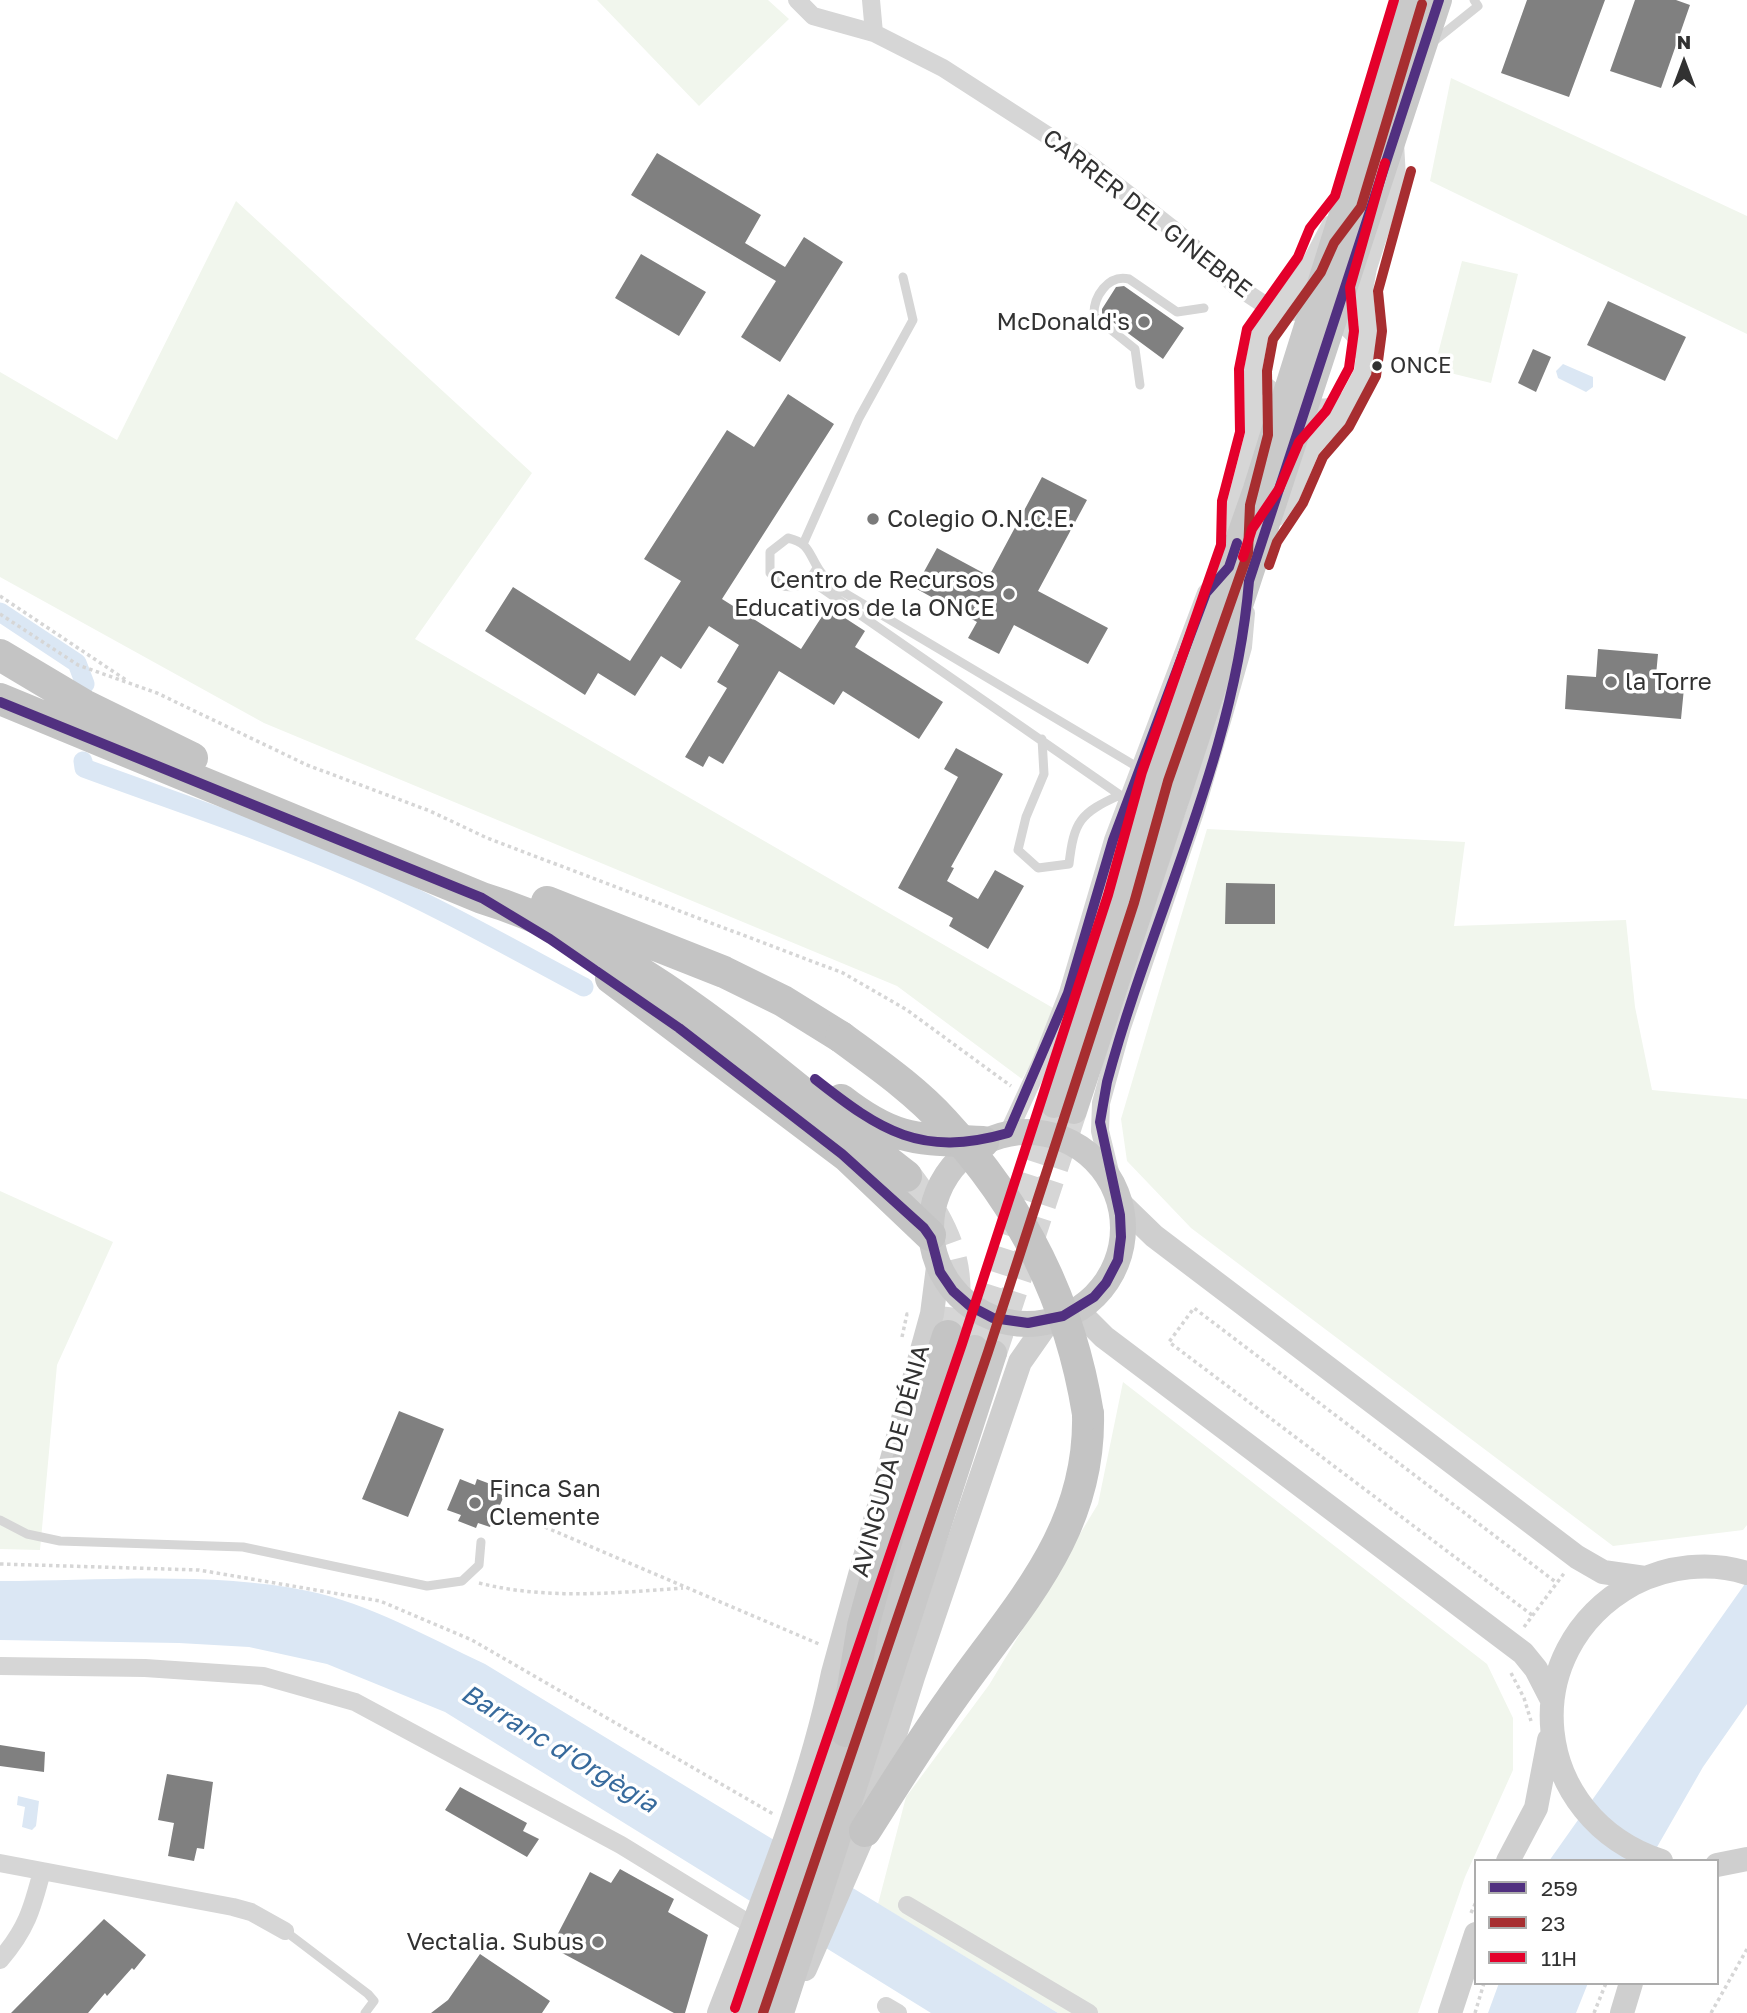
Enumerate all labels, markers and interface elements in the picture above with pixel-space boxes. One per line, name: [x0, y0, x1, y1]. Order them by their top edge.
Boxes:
north arrow: [1649, 28, 1719, 98]
text: N: [1677, 30, 1691, 53]
street label: CARRER DEL GINEBRE: [1037, 124, 1257, 304]
place label: McDonald's: [997, 308, 1130, 336]
marker: McDonald's: [1136, 314, 1152, 330]
place label: ONCE: [1390, 353, 1451, 379]
marker: ONCE: [1370, 359, 1384, 373]
place label: Colegio O.N.C.E.: [887, 505, 1075, 533]
marker: Colegio O.N.C.E.: [865, 511, 881, 527]
place label: Centro de Recursos Educativos de la ONCE: [734, 566, 995, 622]
marker: Centro de Recursos Educativos de la ONCE: [1001, 586, 1017, 602]
place label: la Torre: [1625, 668, 1712, 696]
marker: la Torre: [1603, 674, 1619, 690]
street label: AVINGUDA DE DÉNIA: [846, 1342, 936, 1580]
place label: Finca San Clemente: [489, 1475, 601, 1531]
marker: Finca San Clemente: [467, 1495, 483, 1511]
water label: Barranc d'Orgègia: [455, 1678, 663, 1820]
legend: [1474, 1859, 1719, 1985]
text: 259: [1541, 1875, 1578, 1901]
text: 23: [1541, 1910, 1565, 1936]
place label: Vectalia. Subus: [406, 1928, 584, 1956]
marker: Vectalia. Subus: [590, 1934, 606, 1950]
text: 11H: [1541, 1945, 1577, 1971]

